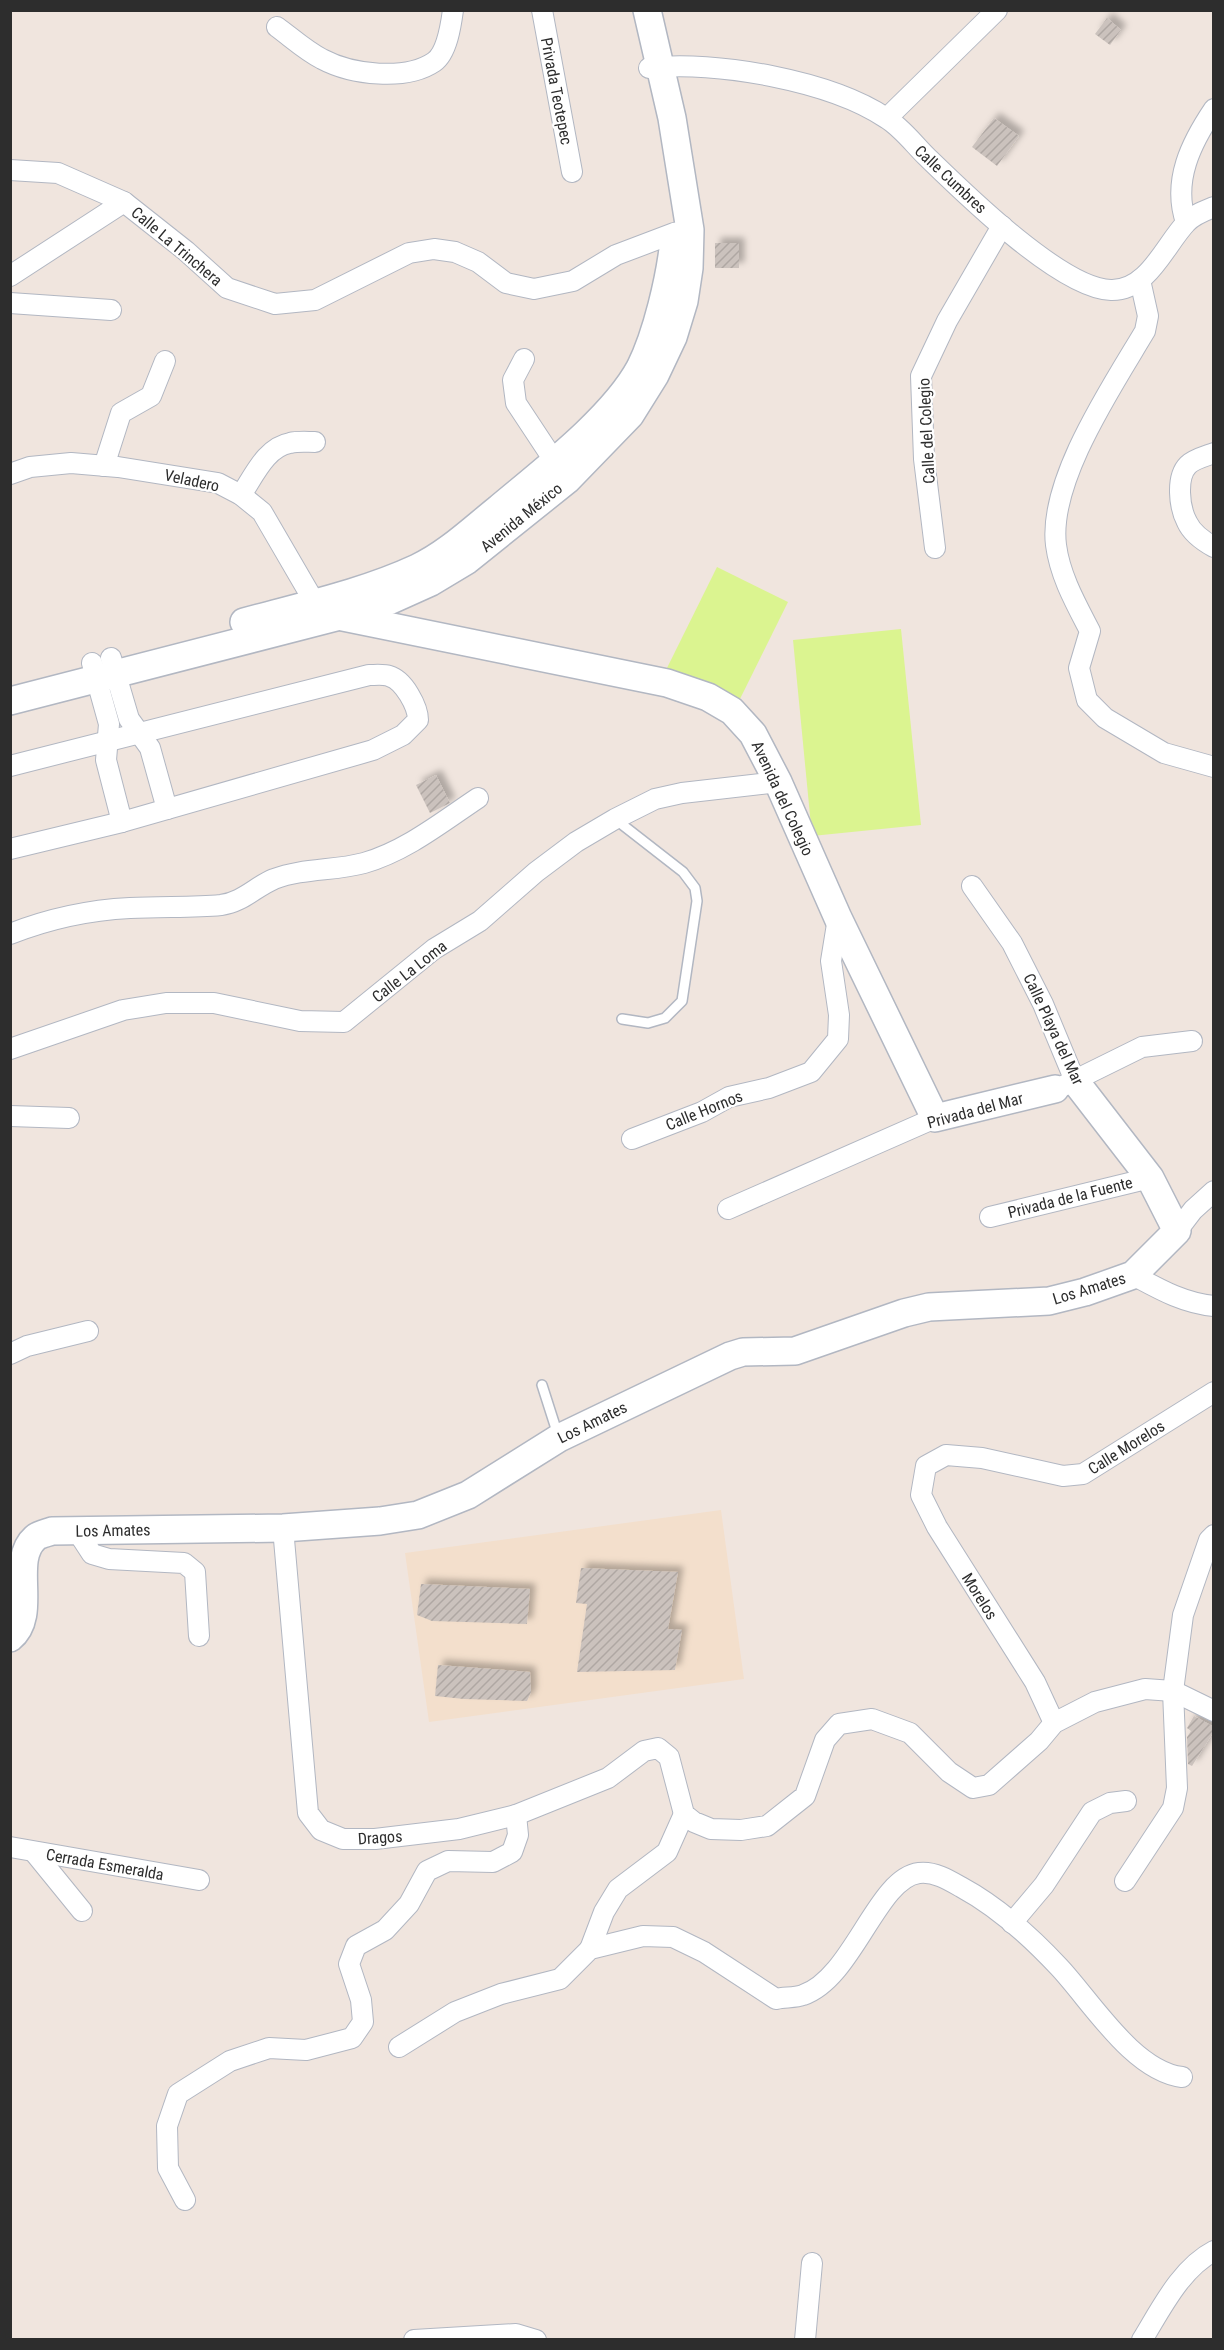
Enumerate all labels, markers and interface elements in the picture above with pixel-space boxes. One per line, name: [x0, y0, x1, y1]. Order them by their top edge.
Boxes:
street label: Privada Teotepec: [537, 36, 576, 146]
street label: Calle Cumbres: [911, 141, 991, 218]
street label: Calle La Trinchera: [127, 203, 226, 290]
street label: Calle del Colegio: [914, 378, 939, 484]
street label: Veladero: [163, 465, 221, 496]
street label: Avenida México: [477, 479, 566, 556]
street label: Avenida del Colegio: [748, 738, 817, 859]
street label: Calle La Loma: [368, 936, 450, 1006]
street label: Calle Playa del Mar: [1019, 971, 1088, 1088]
street label: Calle Hornos: [663, 1086, 745, 1134]
street label: Privada del Mar: [925, 1089, 1025, 1132]
street label: Privada de la Fuente: [1006, 1173, 1134, 1222]
street label: Los Amates: [1050, 1268, 1128, 1309]
street label: Los Amates: [554, 1397, 630, 1447]
street label: Calle Morelos: [1085, 1416, 1168, 1478]
street label: Los Amates: [75, 1520, 151, 1541]
street label: Morelos: [958, 1569, 1001, 1623]
street label: Dragos: [357, 1826, 403, 1849]
street label: Cerrada Esmeralda: [45, 1845, 165, 1884]

